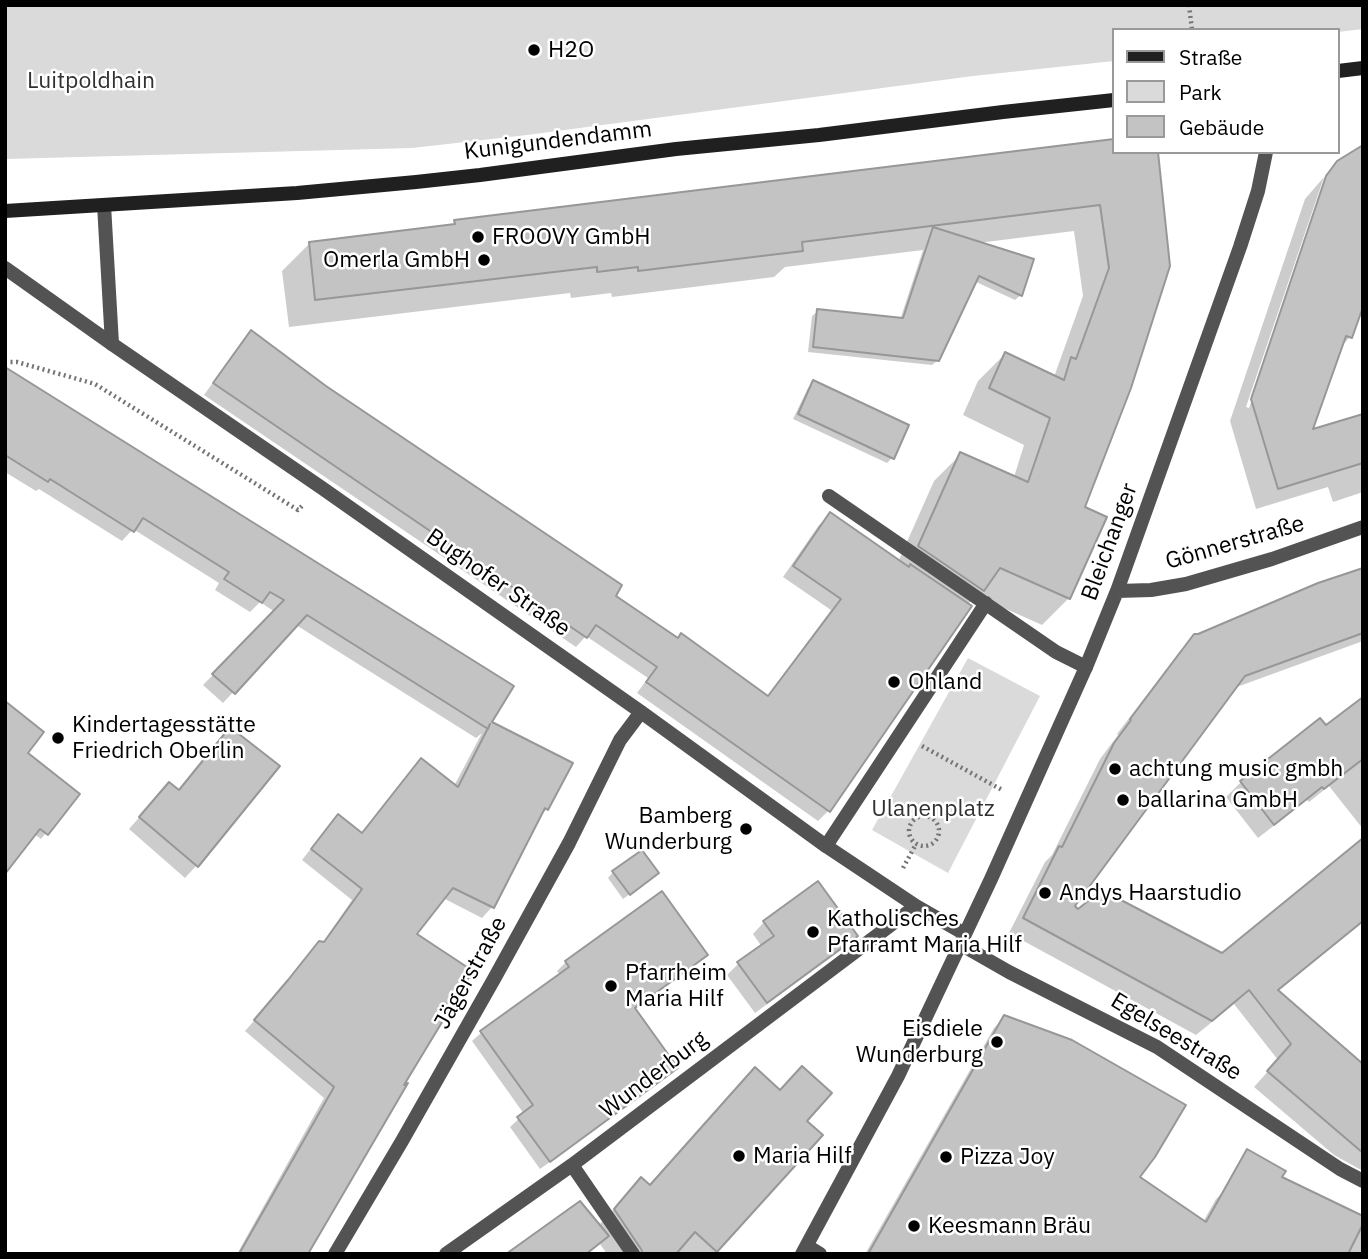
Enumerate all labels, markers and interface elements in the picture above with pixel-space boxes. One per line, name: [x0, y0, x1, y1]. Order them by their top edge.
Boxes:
legend: [1112, 28, 1340, 154]
place label: H2O: [548, 36, 594, 64]
marker: H2O: [526, 42, 542, 58]
text: Straße: [1179, 43, 1242, 71]
park label: Luitpoldhain: [27, 67, 155, 95]
text: Park: [1179, 78, 1222, 106]
text: Gebäude: [1179, 113, 1264, 141]
street label: Kunigundendamm: [462, 116, 654, 166]
place label: FROOVY GmbH: [492, 223, 650, 251]
marker: FROOVY GmbH: [470, 229, 486, 245]
place label: Omerla GmbH: [323, 246, 470, 274]
marker: Omerla GmbH: [476, 252, 492, 268]
street label: Bleichanger: [1076, 480, 1144, 604]
street label: Gönnerstraße: [1162, 510, 1308, 576]
street label: Bughofer Straße: [421, 523, 575, 643]
place label: Ohland: [908, 668, 982, 696]
marker: Ohland: [886, 674, 902, 690]
place label: Kindertagesstätte Friedrich Oberlin: [72, 711, 256, 765]
marker: Kindertagesstätte Friedrich Oberlin: [50, 730, 66, 746]
place label: achtung music gmbh: [1129, 755, 1343, 783]
marker: achtung music gmbh: [1107, 761, 1123, 777]
place label: ballarina GmbH: [1137, 786, 1298, 814]
marker: ballarina GmbH: [1115, 792, 1131, 808]
park label: Ulanenplatz: [871, 795, 995, 823]
place label: Bamberg Wunderburg: [605, 802, 732, 856]
marker: Bamberg Wunderburg: [738, 821, 754, 837]
place label: Andys Haarstudio: [1059, 879, 1242, 907]
marker: Andys Haarstudio: [1037, 885, 1053, 901]
place label: Katholisches Pfarramt Maria Hilf: [827, 905, 1022, 959]
street label: Jägerstraße: [429, 912, 513, 1034]
marker: Katholisches Pfarramt Maria Hilf: [805, 924, 821, 940]
place label: Pfarrheim Maria Hilf: [625, 959, 727, 1013]
marker: Pfarrheim Maria Hilf: [603, 978, 619, 994]
street label: Egelseestraße: [1106, 987, 1246, 1087]
place label: Eisdiele Wunderburg: [856, 1015, 983, 1069]
street label: Wunderburg: [595, 1026, 713, 1124]
marker: Eisdiele Wunderburg: [989, 1034, 1005, 1050]
place label: Maria Hilf: [753, 1142, 852, 1170]
place label: Pizza Joy: [960, 1143, 1055, 1171]
marker: Maria Hilf: [731, 1148, 747, 1164]
marker: Pizza Joy: [938, 1149, 954, 1165]
place label: Keesmann Bräu: [928, 1212, 1091, 1240]
marker: Keesmann Bräu: [906, 1218, 922, 1234]

